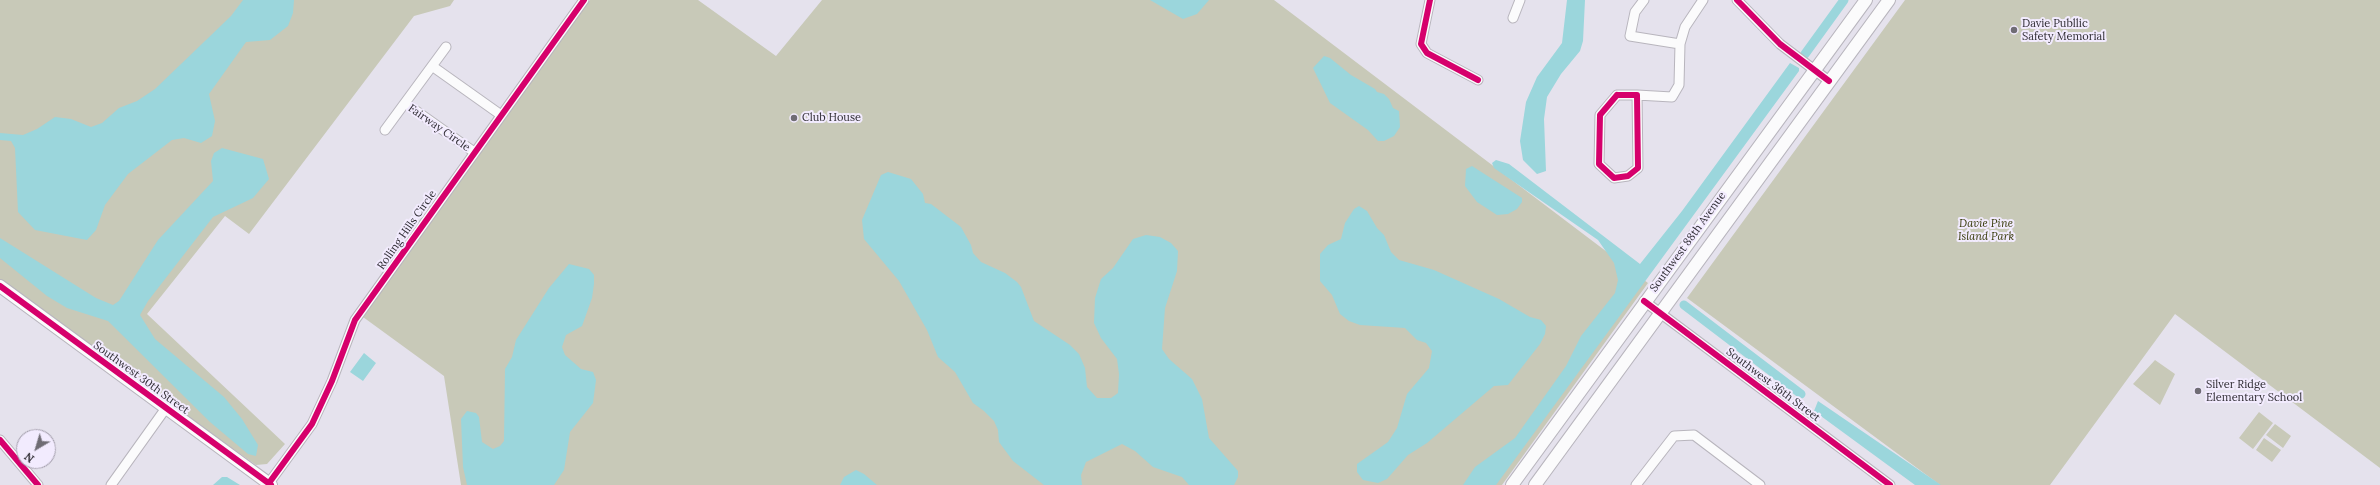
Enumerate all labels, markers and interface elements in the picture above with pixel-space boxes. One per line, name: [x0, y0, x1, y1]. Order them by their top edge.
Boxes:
place label: Davie Publlic Safety Memorial: [2022, 17, 2105, 43]
marker: Davie Publlic Safety Memorial: [2009, 25, 2019, 35]
street label: Fairway Circle: [406, 102, 472, 154]
place label: Club House: [802, 111, 861, 125]
marker: Club House: [789, 113, 799, 123]
street label: Rolling Hills Circle: [375, 188, 439, 272]
street label: Southwest 88th Avenue: [1647, 189, 1729, 295]
park label: Davie Pine Island Park: [1958, 217, 2014, 243]
street label: Southwest 30th Street: [91, 339, 191, 417]
street label: Southwest 36th Street: [1723, 345, 1823, 425]
place label: Silver Ridge Elementary School: [2206, 378, 2302, 404]
marker: Silver Ridge Elementary School: [2193, 386, 2203, 396]
north arrow: [16, 429, 56, 469]
text: N: [22, 450, 37, 466]

